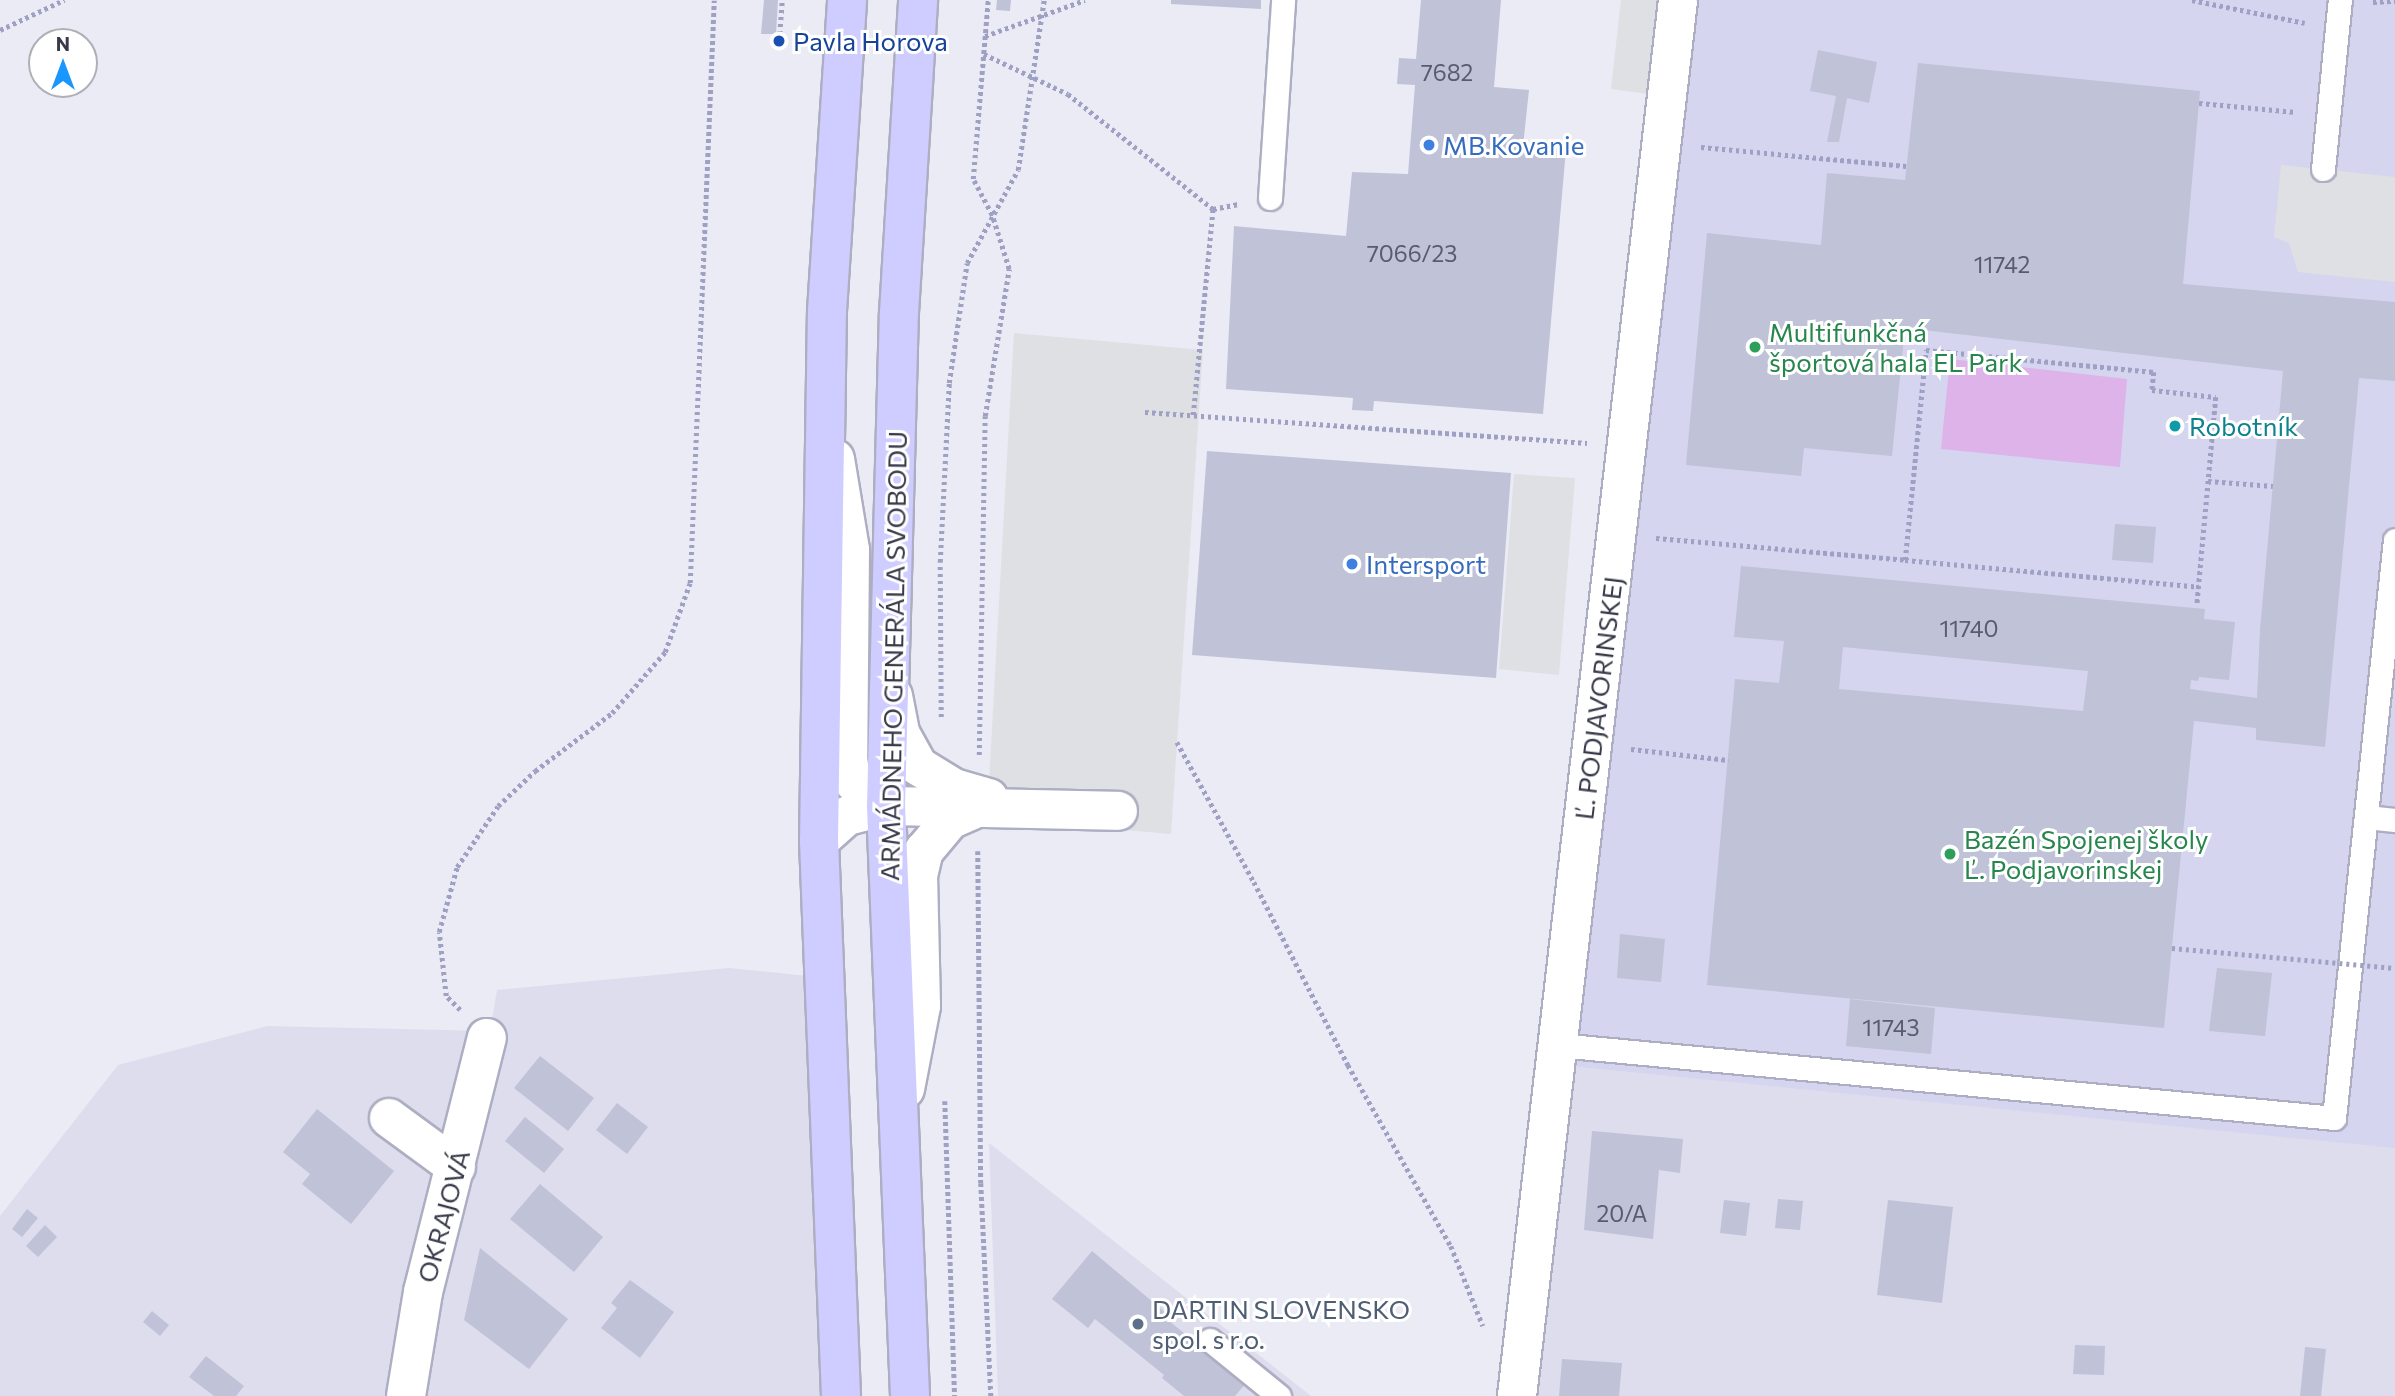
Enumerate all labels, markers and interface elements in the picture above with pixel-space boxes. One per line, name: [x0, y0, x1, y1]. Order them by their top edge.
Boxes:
place label: Pavla Horova: [793, 25, 948, 57]
north arrow: [28, 28, 98, 98]
text: N: [56, 32, 70, 55]
marker: Pavla Horova: [771, 33, 787, 49]
house number: 7682: [1421, 58, 1473, 86]
place label: MB.Kovanie: [1443, 129, 1584, 161]
marker: MB.Kovanie: [1421, 137, 1437, 153]
house number: 7066/23: [1367, 239, 1457, 267]
house number: 11742: [1974, 250, 2030, 278]
place label: Multifunkčná športová hala EL Park: [1769, 316, 2023, 378]
marker: Multifunkčná športová hala EL Park: [1747, 339, 1763, 355]
place label: Robotník: [2189, 410, 2298, 442]
marker: Robotník: [2167, 418, 2183, 434]
street label: ARMÁDNEHO GENERÁLA SVOBODU: [873, 431, 913, 881]
place label: Intersport: [1366, 548, 1486, 580]
marker: Intersport: [1344, 556, 1360, 572]
street label: Ľ. PODJAVORINSKEJ: [1568, 575, 1628, 821]
house number: 11740: [1939, 614, 1999, 642]
place label: Bazén Spojenej školy Ľ. Podjavorinskej: [1964, 823, 2209, 884]
marker: Bazén Spojenej školy Ľ. Podjavorinskej: [1942, 846, 1958, 862]
house number: 11743: [1862, 1013, 1920, 1041]
street label: OKRAJOVÁ: [410, 1146, 476, 1286]
house number: 20/A: [1597, 1199, 1647, 1227]
place label: DARTIN SLOVENSKO spol. s r.o.: [1152, 1293, 1410, 1354]
marker: DARTIN SLOVENSKO spol. s r.o.: [1130, 1316, 1146, 1332]

